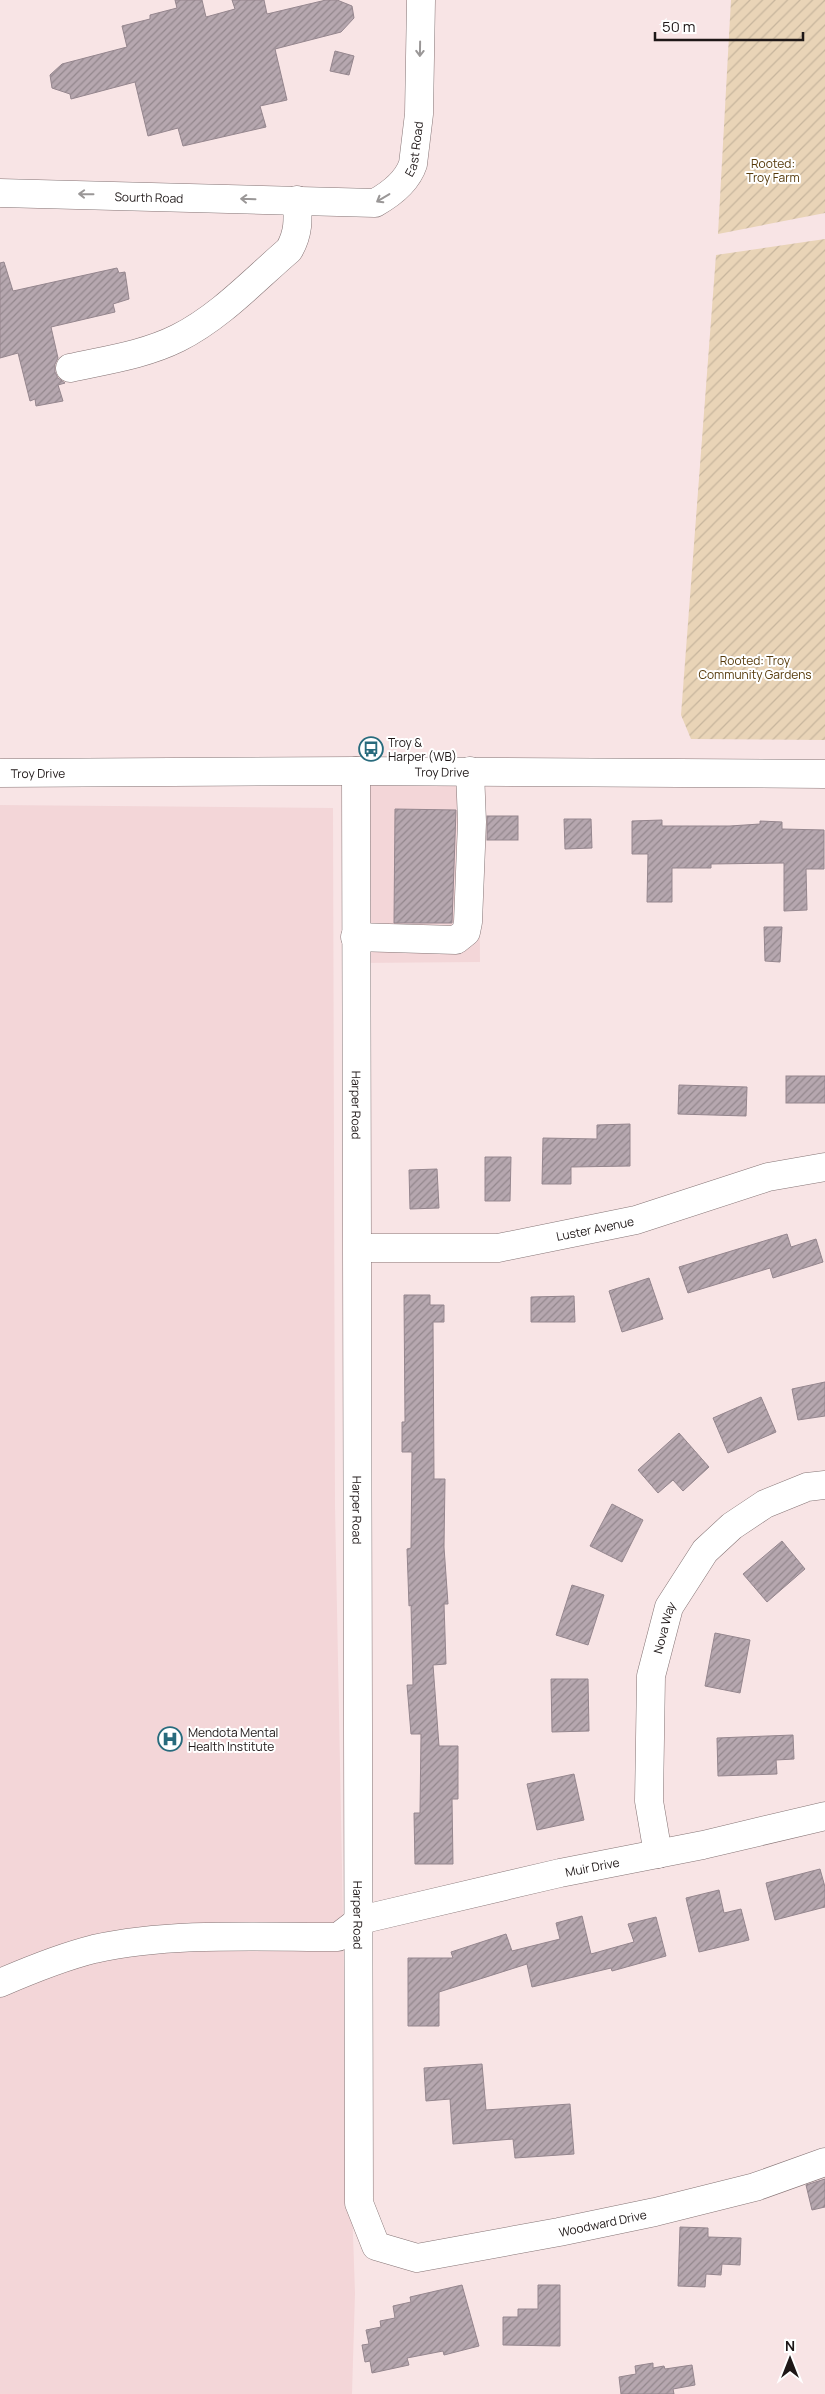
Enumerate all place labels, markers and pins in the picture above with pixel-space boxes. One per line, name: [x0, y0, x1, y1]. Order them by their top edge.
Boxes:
place label: Troy & Harper (WB): [388, 734, 457, 765]
bus stop icon: Troy & Harper (WB): [358, 736, 384, 762]
place label: Mendota Mental Health Institute: [188, 1724, 278, 1755]
hospital icon: Mendota Mental Health Institute: [157, 1726, 183, 1752]

